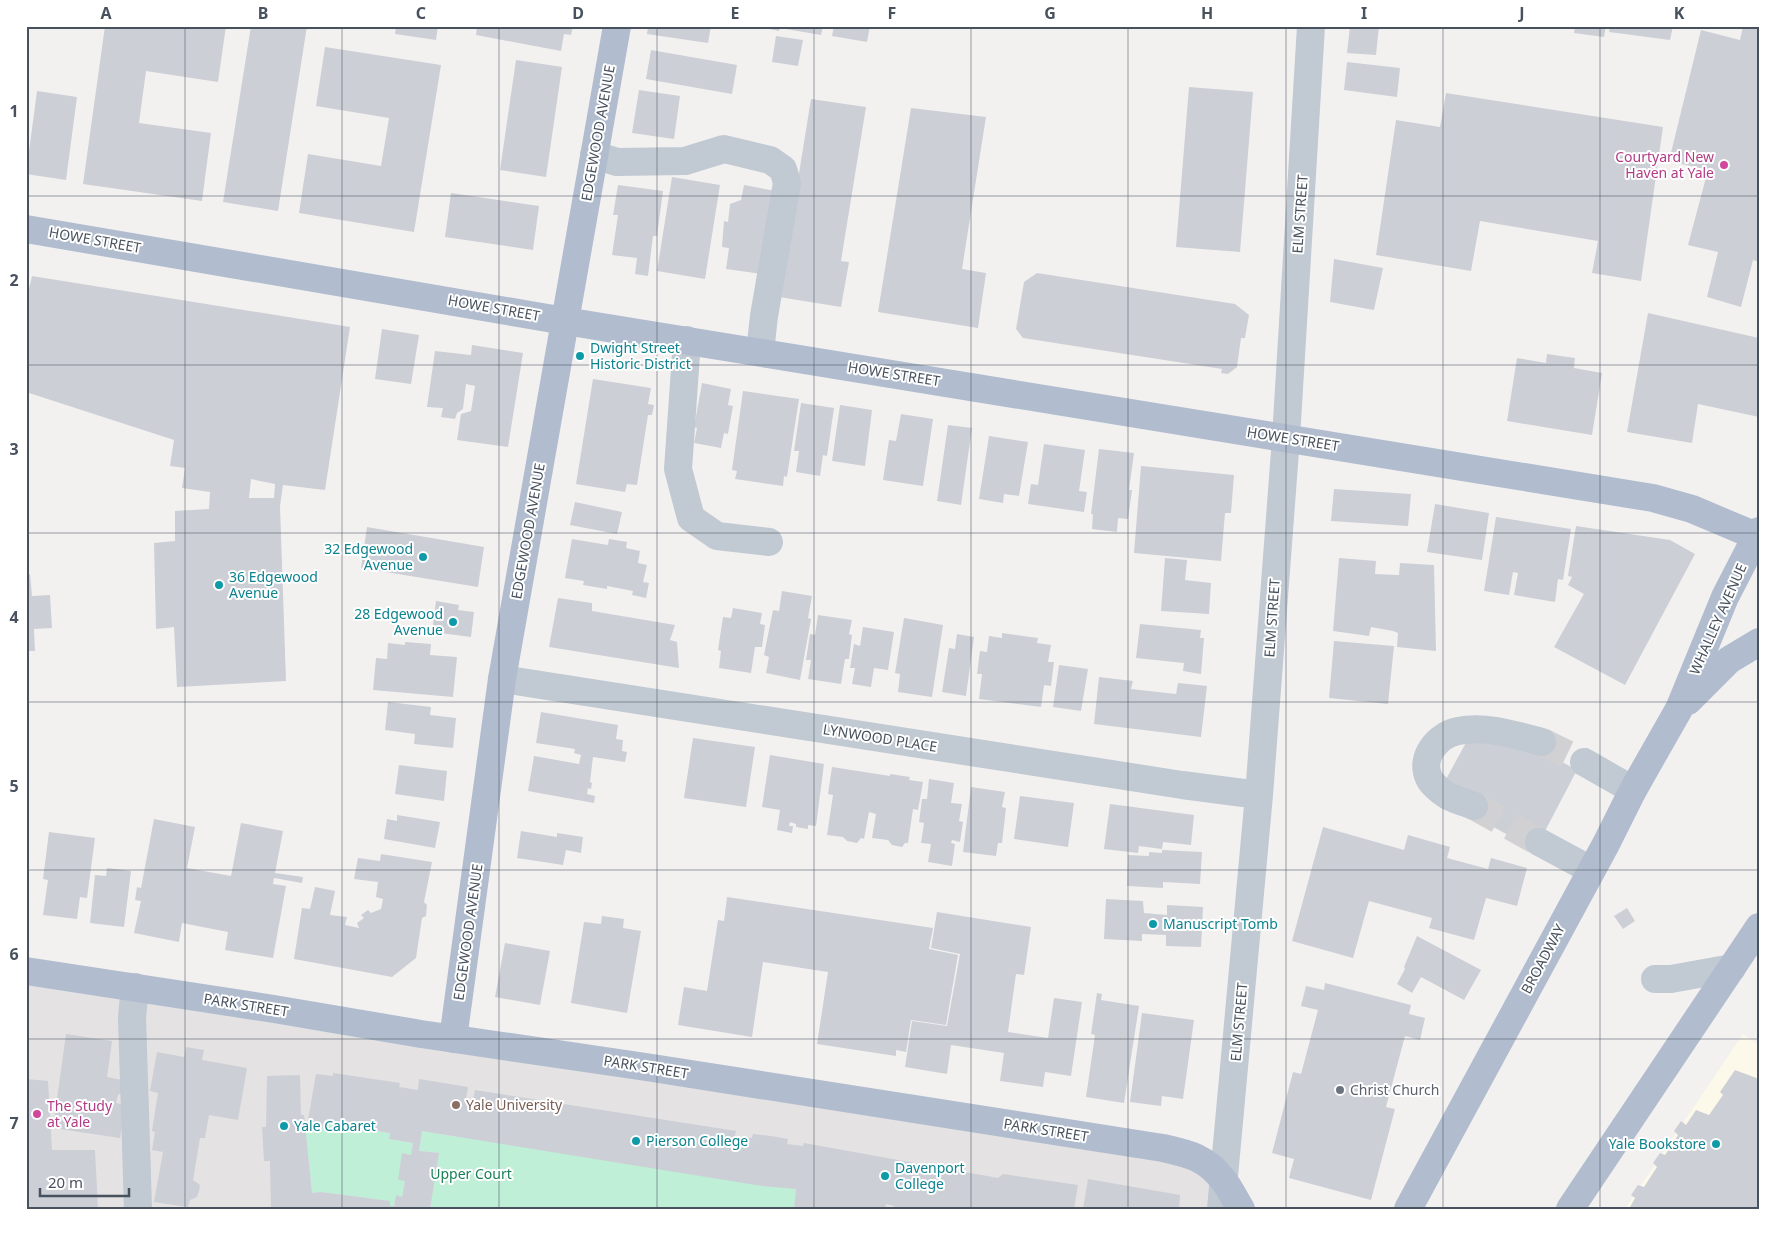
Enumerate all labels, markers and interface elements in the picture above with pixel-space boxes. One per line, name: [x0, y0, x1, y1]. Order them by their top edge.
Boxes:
text: A: [100, 2, 112, 24]
text: B: [258, 2, 268, 24]
text: C: [416, 2, 426, 24]
text: D: [572, 2, 584, 24]
text: E: [731, 2, 740, 24]
text: F: [888, 2, 896, 24]
text: G: [1044, 2, 1056, 24]
text: H: [1201, 2, 1213, 24]
text: I: [1361, 2, 1367, 24]
text: J: [1517, 2, 1525, 24]
text: K: [1674, 2, 1685, 24]
street label: EDGEWOOD AVENUE: [576, 63, 619, 202]
text: 1: [9, 100, 19, 122]
place label: Courtyard New Haven at Yale: [1615, 147, 1714, 182]
marker: Courtyard New Haven at Yale: [1718, 159, 1730, 171]
street label: ELM STREET: [1287, 174, 1312, 254]
street label: HOWE STREET: [48, 222, 143, 257]
text: 2: [9, 269, 19, 291]
street label: HOWE STREET: [447, 290, 542, 325]
place label: Dwight Street Historic District: [590, 338, 691, 373]
marker: Dwight Street Historic District: [574, 350, 586, 362]
street label: HOWE STREET: [847, 357, 942, 390]
street label: HOWE STREET: [1246, 422, 1341, 455]
text: 3: [9, 438, 19, 460]
street label: EDGEWOOD AVENUE: [506, 461, 549, 600]
place label: 32 Edgewood Avenue: [324, 539, 413, 574]
marker: 32 Edgewood Avenue: [417, 551, 429, 563]
street label: WHALLEY AVENUE: [1685, 560, 1751, 677]
place label: 36 Edgewood Avenue: [229, 567, 318, 602]
street label: ELM STREET: [1259, 578, 1284, 658]
marker: 36 Edgewood Avenue: [213, 579, 225, 591]
place label: 28 Edgewood Avenue: [354, 604, 443, 639]
text: 4: [9, 606, 19, 628]
marker: 28 Edgewood Avenue: [447, 616, 459, 628]
street label: LYNWOOD PLACE: [822, 719, 938, 756]
text: 5: [9, 775, 19, 797]
street label: EDGEWOOD AVENUE: [449, 862, 487, 1001]
place label: Manuscript Tomb: [1163, 914, 1278, 933]
marker: Manuscript Tomb: [1147, 918, 1159, 930]
street label: BROADWAY: [1516, 921, 1569, 997]
text: 6: [9, 943, 19, 965]
street label: ELM STREET: [1226, 982, 1251, 1062]
street label: PARK STREET: [202, 988, 290, 1021]
street label: PARK STREET: [602, 1050, 690, 1083]
place label: Christ Church: [1350, 1080, 1439, 1099]
marker: Christ Church: [1334, 1084, 1346, 1096]
place label: Yale University: [466, 1095, 563, 1114]
place label: The Study at Yale: [47, 1096, 113, 1131]
marker: Yale University: [450, 1099, 462, 1111]
marker: The Study at Yale: [31, 1108, 43, 1120]
text: 7: [9, 1112, 19, 1134]
street label: PARK STREET: [1002, 1113, 1090, 1146]
place label: Yale Cabaret: [294, 1116, 376, 1135]
marker: Yale Cabaret: [278, 1120, 290, 1132]
place label: Pierson College: [646, 1131, 748, 1150]
place label: Yale Bookstore: [1609, 1134, 1706, 1153]
marker: Pierson College: [630, 1135, 642, 1147]
marker: Yale Bookstore: [1710, 1138, 1722, 1150]
place label: Davenport College: [895, 1158, 965, 1193]
park label: Upper Court: [430, 1164, 512, 1183]
scale bar: [40, 1165, 129, 1197]
marker: Davenport College: [879, 1170, 891, 1182]
text: 20 m: [48, 1172, 83, 1192]

